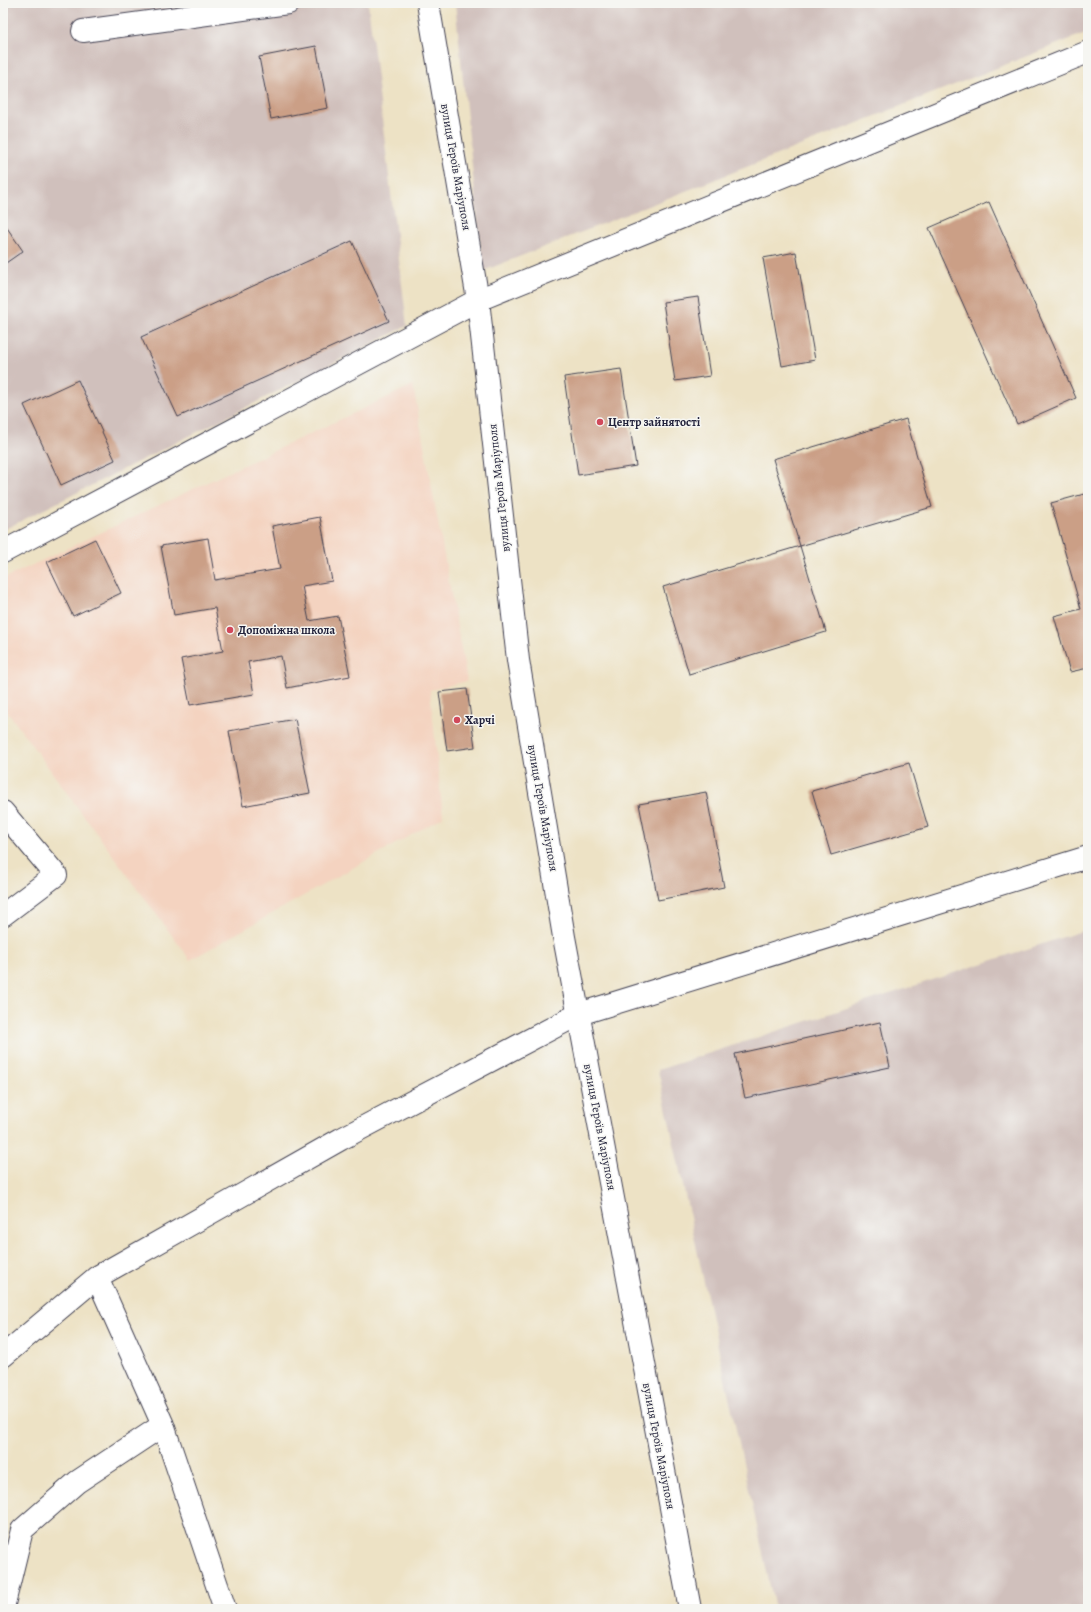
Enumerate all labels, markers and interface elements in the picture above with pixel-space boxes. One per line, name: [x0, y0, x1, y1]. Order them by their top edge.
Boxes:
street label: вулиця Героїв Маріуполя: [437, 102, 475, 232]
place label: Центр зайнятості: [608, 414, 701, 430]
marker: Центр зайнятості: [595, 417, 605, 427]
street label: вулиця Героїв Маріуполя: [484, 423, 514, 553]
place label: Допомiжна школа: [238, 622, 336, 638]
marker: Допомiжна школа: [225, 625, 235, 635]
place label: Харчі: [465, 712, 495, 728]
marker: Харчі: [452, 715, 462, 725]
street label: вулиця Героїв Маріуполя: [524, 743, 562, 873]
street label: вулиця Героїв Маріуполя: [580, 1062, 620, 1192]
street label: вулиця Героїв Маріуполя: [639, 1381, 679, 1511]

